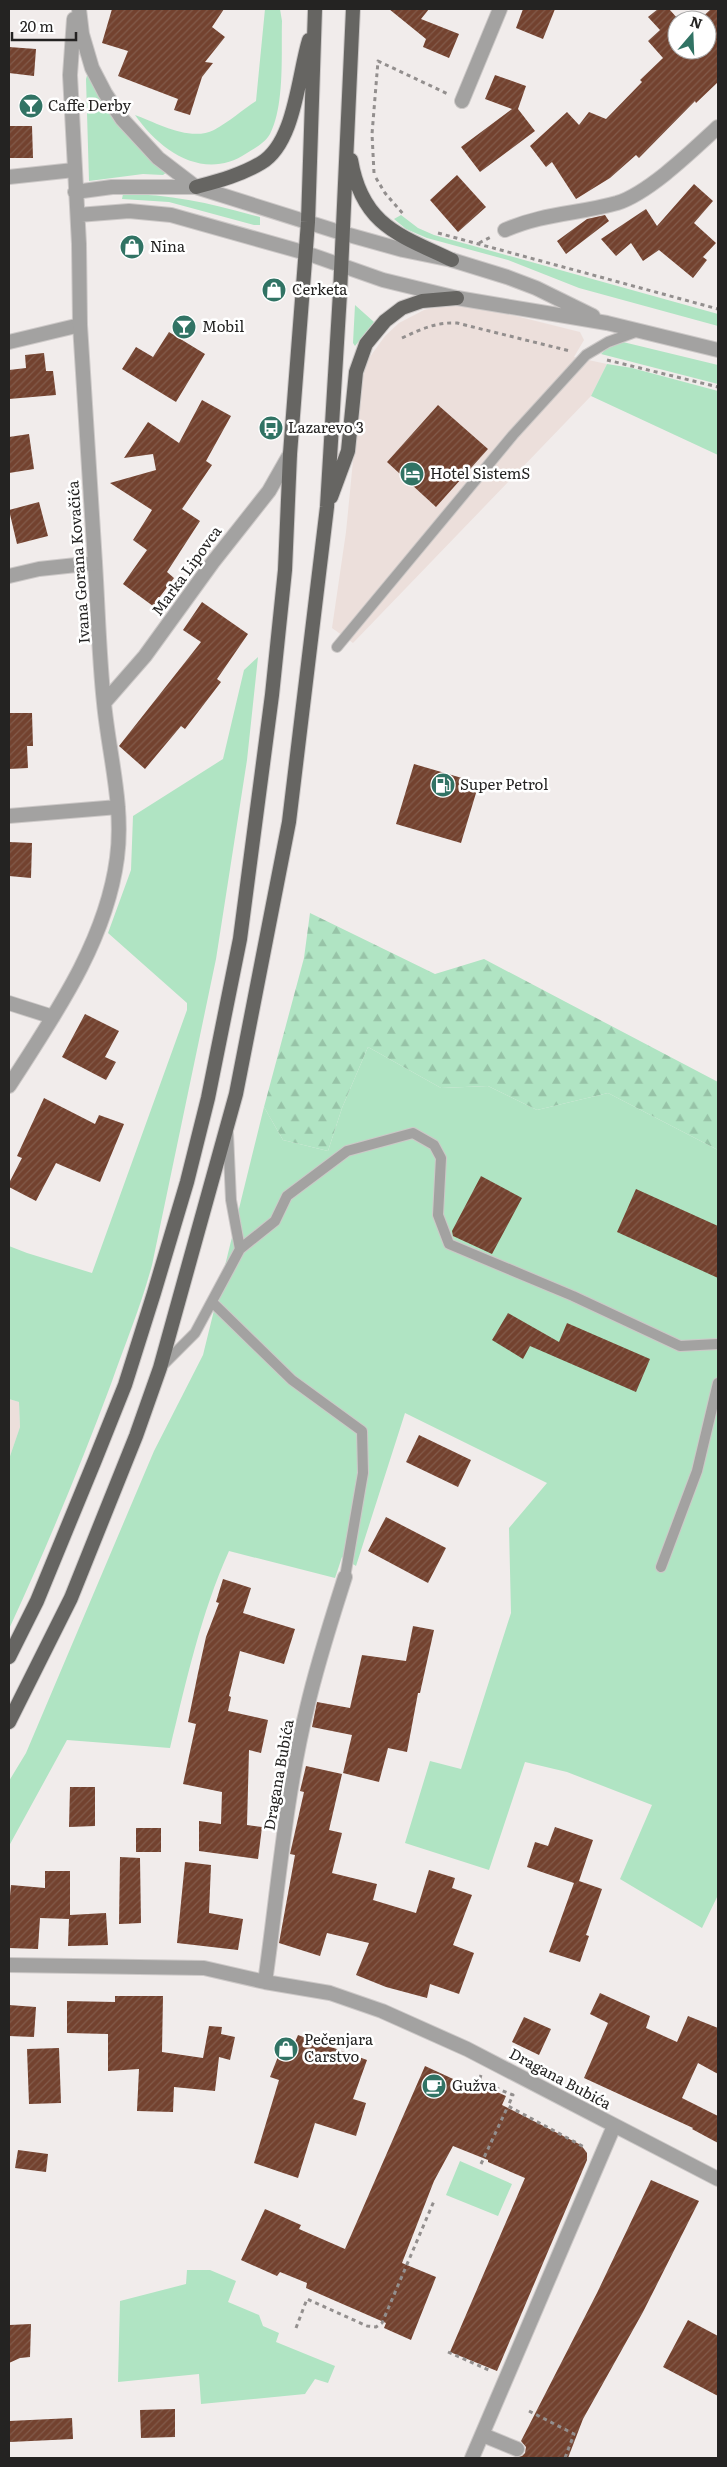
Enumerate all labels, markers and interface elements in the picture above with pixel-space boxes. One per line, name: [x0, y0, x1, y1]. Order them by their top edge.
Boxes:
scale bar: [12, 10, 76, 42]
north arrow: [667, 10, 717, 60]
text: N: [688, 10, 706, 33]
text: 20 m: [20, 14, 54, 37]
bar icon: Caffe Derby: [18, 93, 44, 119]
place label: Caffe Derby: [48, 93, 132, 116]
shop icon: Nina: [119, 234, 145, 260]
place label: Nina: [150, 234, 186, 257]
shop icon: Cerketa: [261, 277, 287, 303]
place label: Cerketa: [292, 277, 348, 300]
bar icon: Mobil: [171, 314, 197, 340]
place label: Mobil: [202, 314, 244, 337]
bus stop icon: Lazarevo 3: [258, 415, 284, 441]
place label: Lazarevo 3: [288, 415, 364, 438]
hotel icon: Hotel SistemS: [399, 461, 425, 487]
place label: Hotel SistemS: [430, 461, 530, 484]
street label: Ivana Gorana Kovačića: [60, 479, 95, 644]
street label: Marka Lipovca: [145, 520, 227, 620]
fuel station icon: Super Petrol: [430, 772, 456, 798]
place label: Super Petrol: [460, 772, 548, 795]
street label: Dragana Bubića: [256, 1716, 299, 1832]
place label: Pečenjara Carstvo: [304, 2027, 374, 2067]
shop icon: Pečenjara Carstvo: [273, 2036, 299, 2062]
street label: Dragana Bubića: [506, 2041, 617, 2115]
cafe icon: Gužva: [421, 2073, 447, 2099]
place label: Gužva: [452, 2073, 498, 2096]

